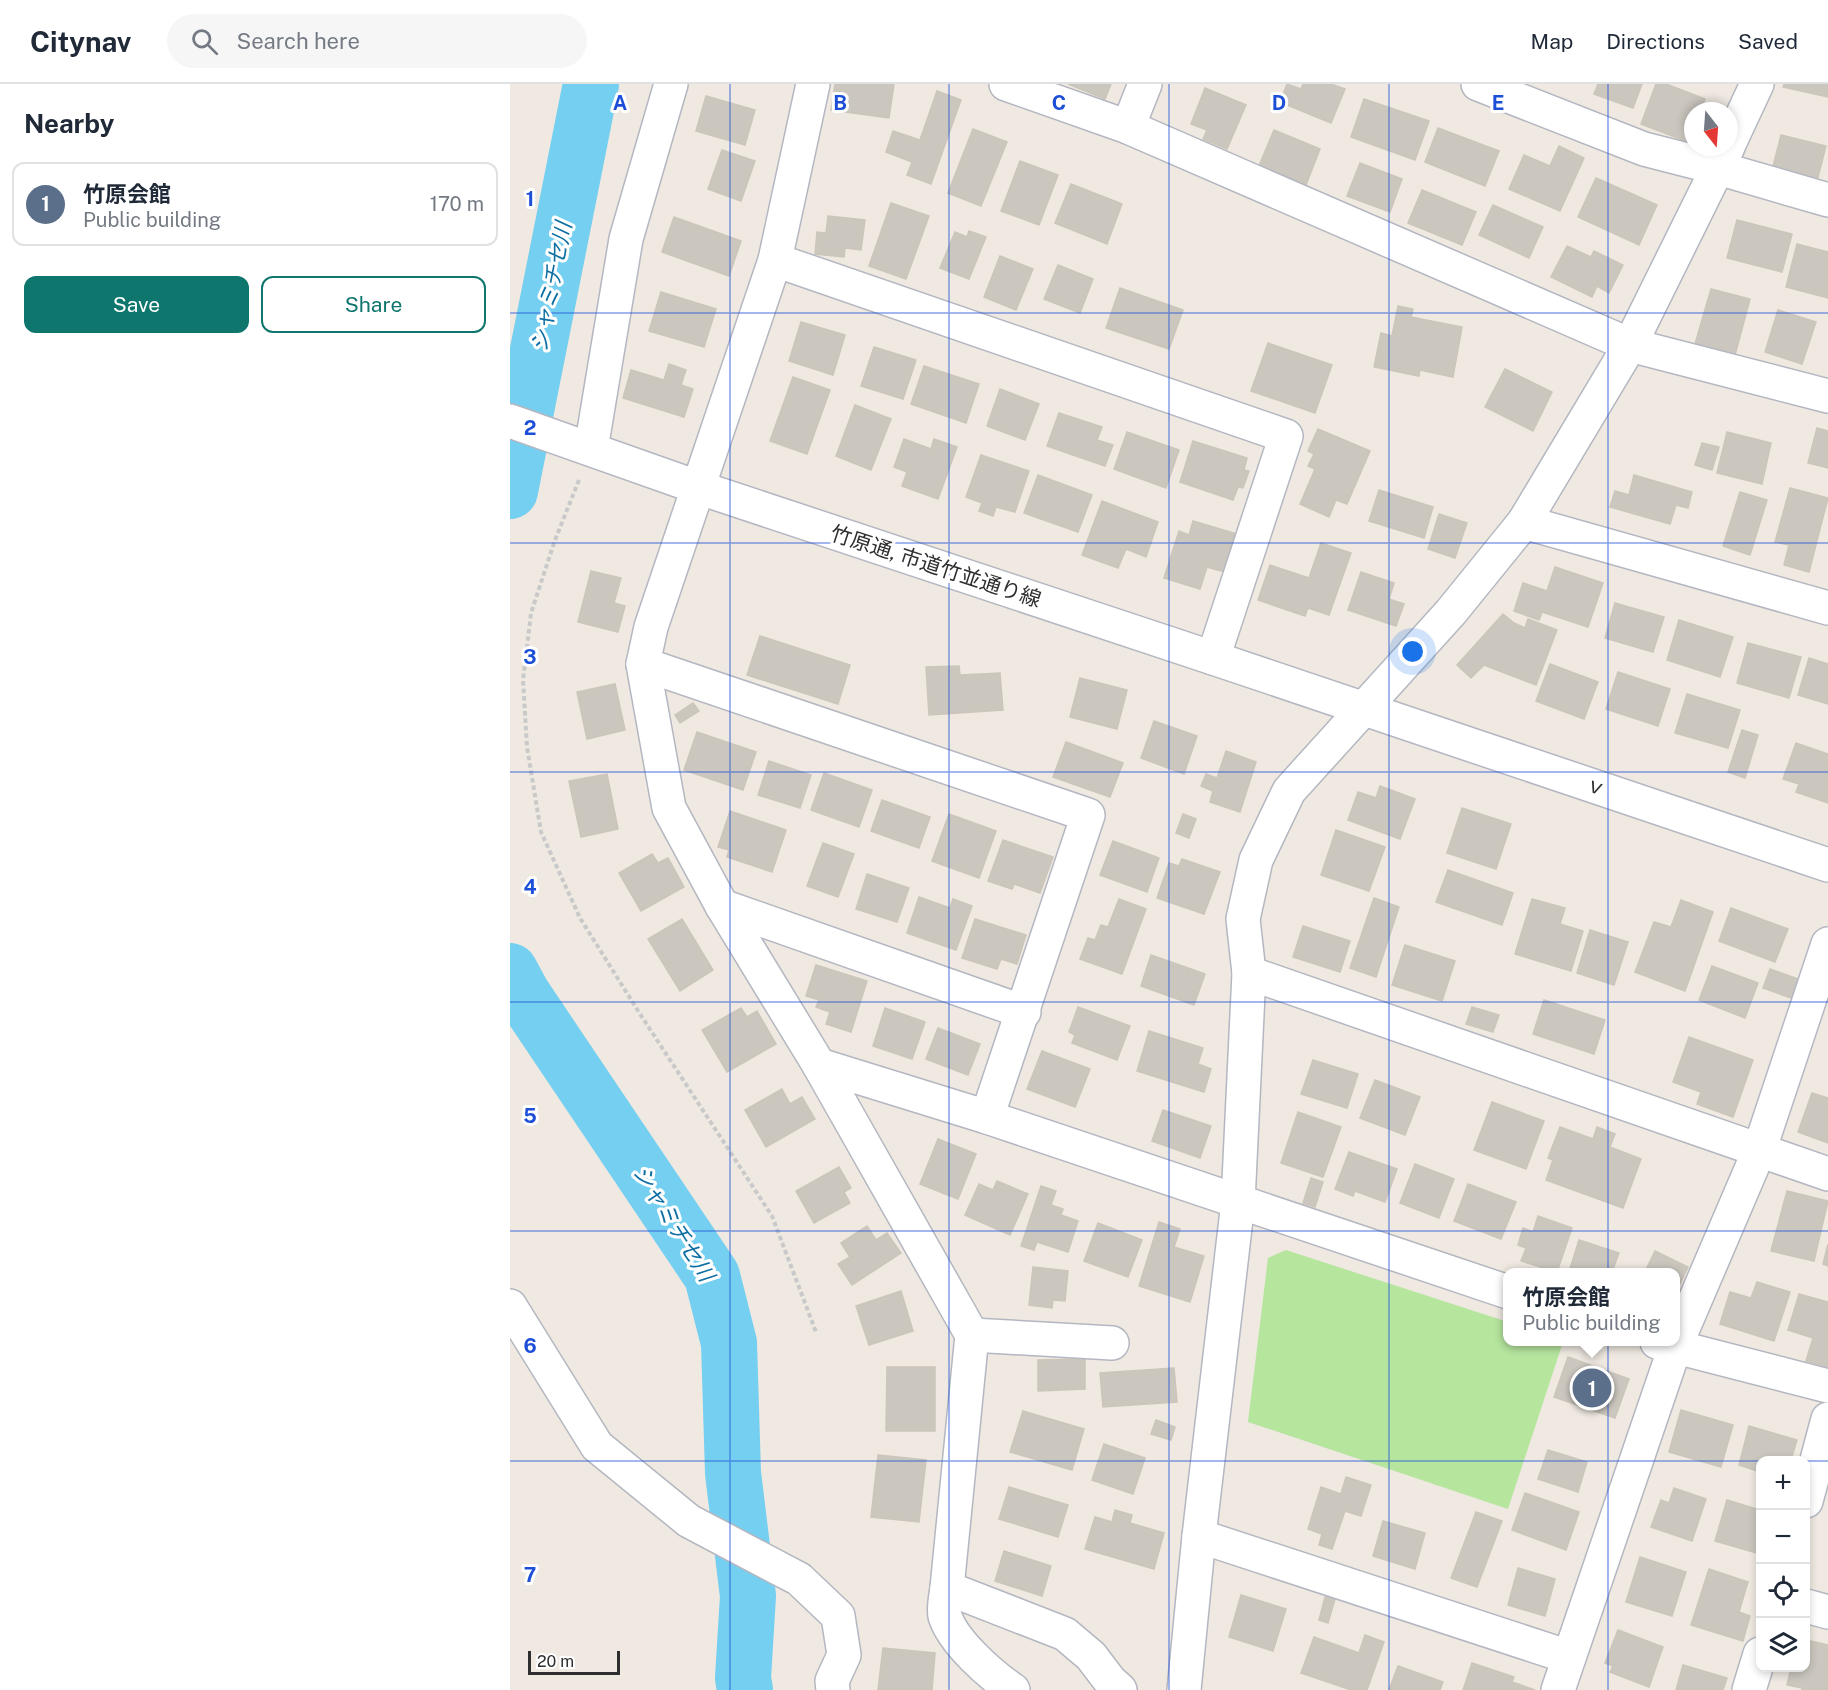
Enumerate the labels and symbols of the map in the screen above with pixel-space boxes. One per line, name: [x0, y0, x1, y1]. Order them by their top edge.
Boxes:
text: A: [613, 91, 627, 115]
text: B: [833, 91, 847, 115]
text: C: [1052, 91, 1066, 115]
text: D: [1272, 91, 1286, 115]
text: E: [1492, 91, 1504, 115]
north arrow: [1684, 102, 1738, 156]
text: 1: [526, 187, 534, 211]
water label: シャミチセ川: [526, 218, 577, 354]
text: 2: [524, 416, 536, 440]
street label: 竹原通, 市道竹並通り線: [827, 520, 1045, 612]
your location: [1398, 637, 1427, 666]
text: 3: [523, 645, 537, 669]
street label: ｖ: [1582, 771, 1610, 801]
text: 4: [523, 875, 537, 899]
text: 5: [523, 1104, 537, 1128]
water label: シャミチセ川: [628, 1160, 721, 1288]
text: 6: [523, 1334, 537, 1358]
pin: 1: [1572, 1366, 1612, 1410]
text: 7: [524, 1563, 536, 1587]
scale bar: [528, 1648, 620, 1676]

